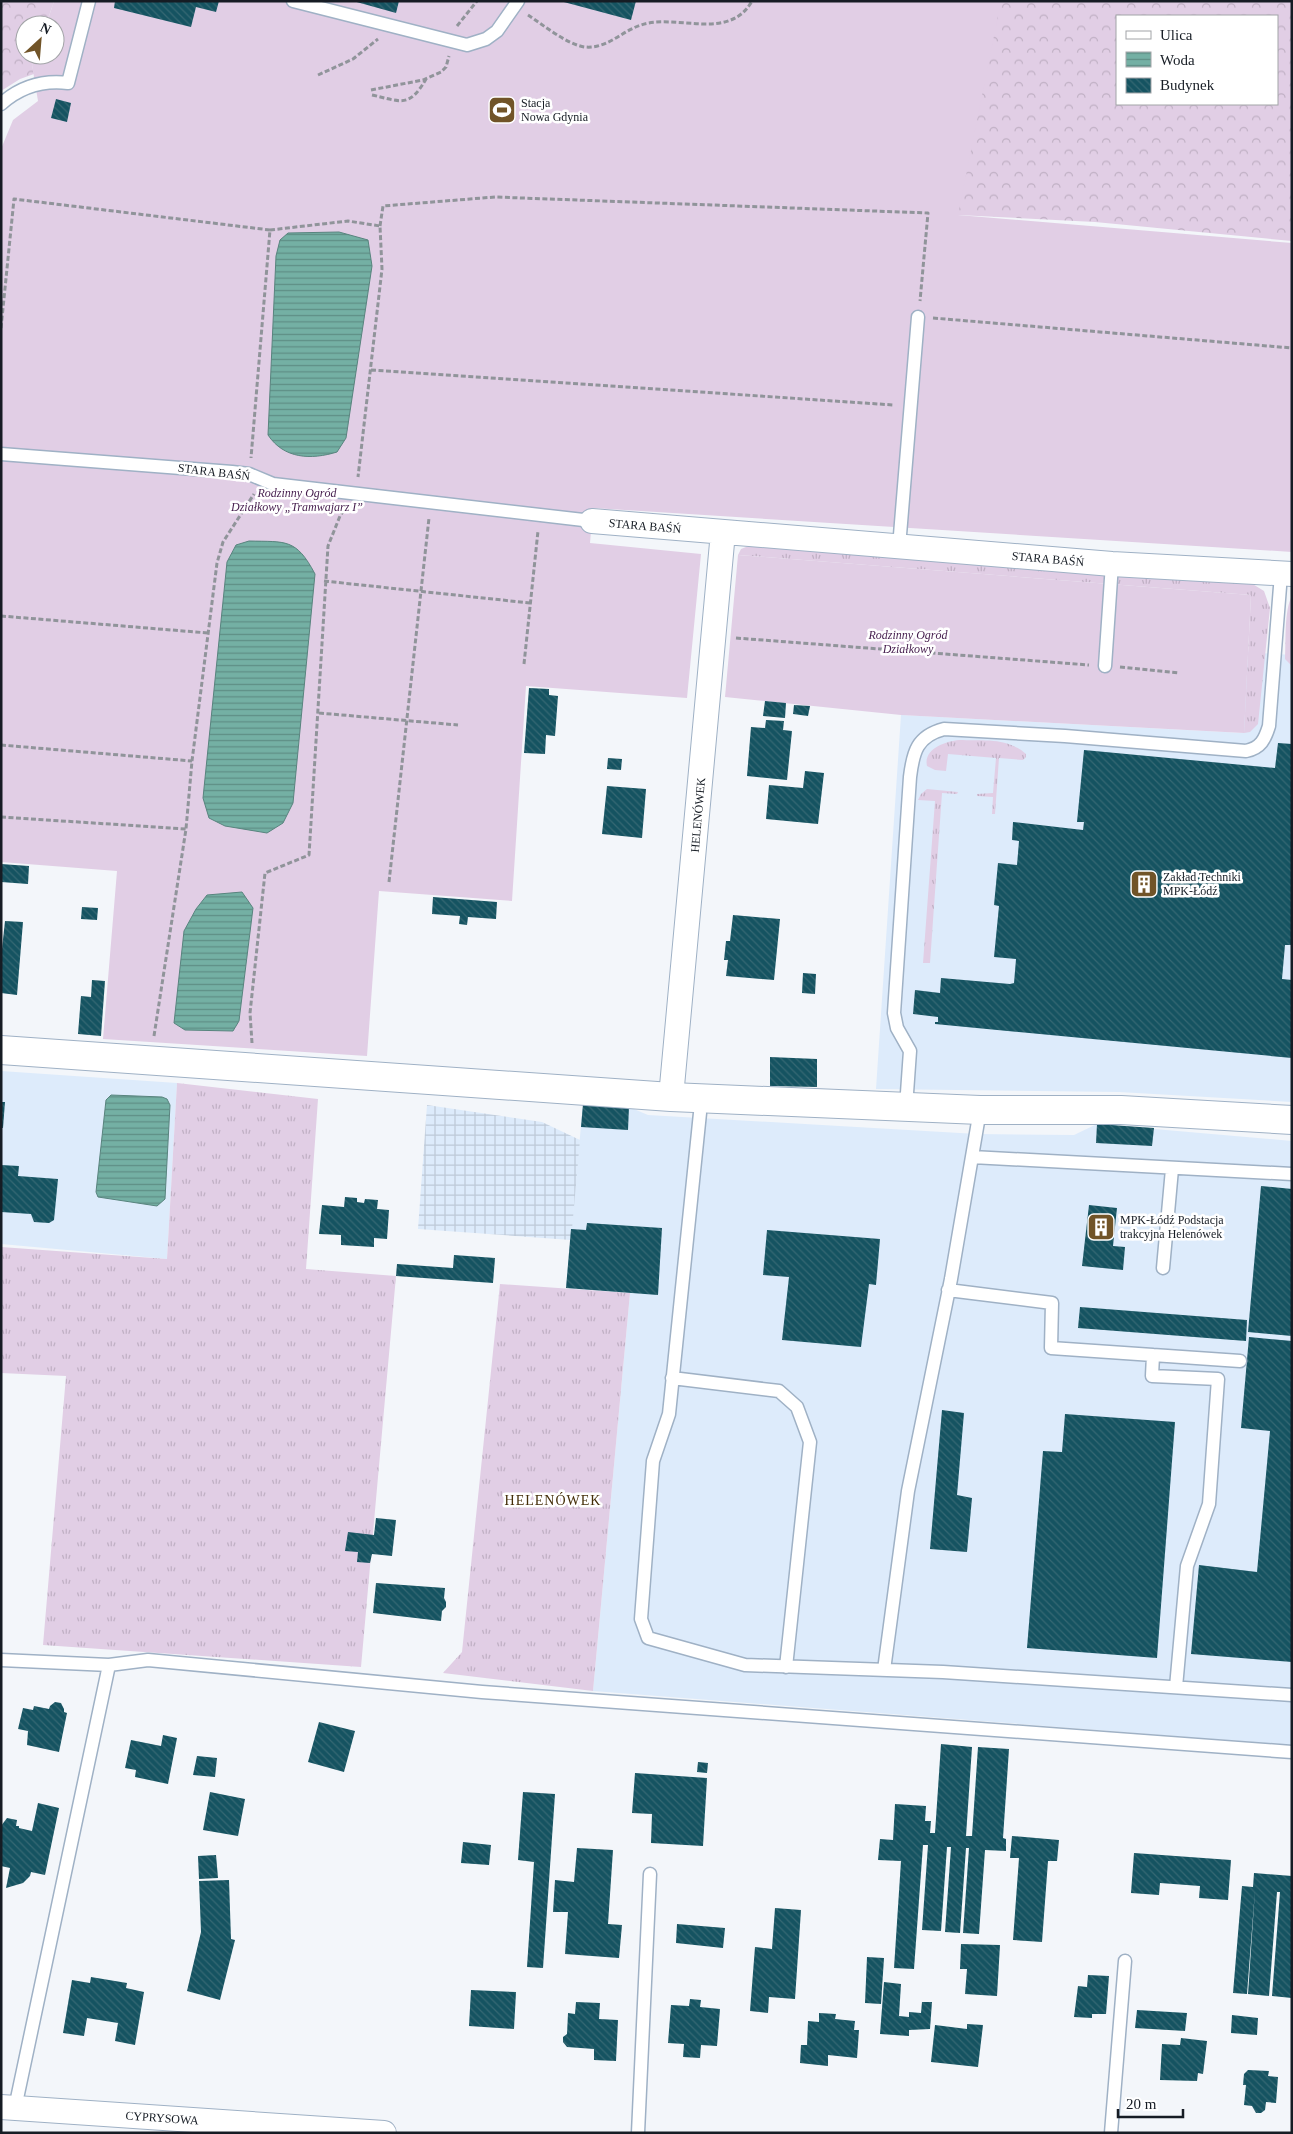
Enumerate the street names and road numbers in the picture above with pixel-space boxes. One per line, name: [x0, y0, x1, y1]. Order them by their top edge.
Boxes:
street label: STARA BAŚŃ: [177, 461, 251, 483]
street label: STARA BAŚŃ: [608, 516, 682, 536]
street label: STARA BAŚŃ: [1011, 549, 1085, 569]
street label: HELENÓWEK: [688, 777, 708, 853]
street label: CYPRYSOWA: [125, 2108, 199, 2128]

